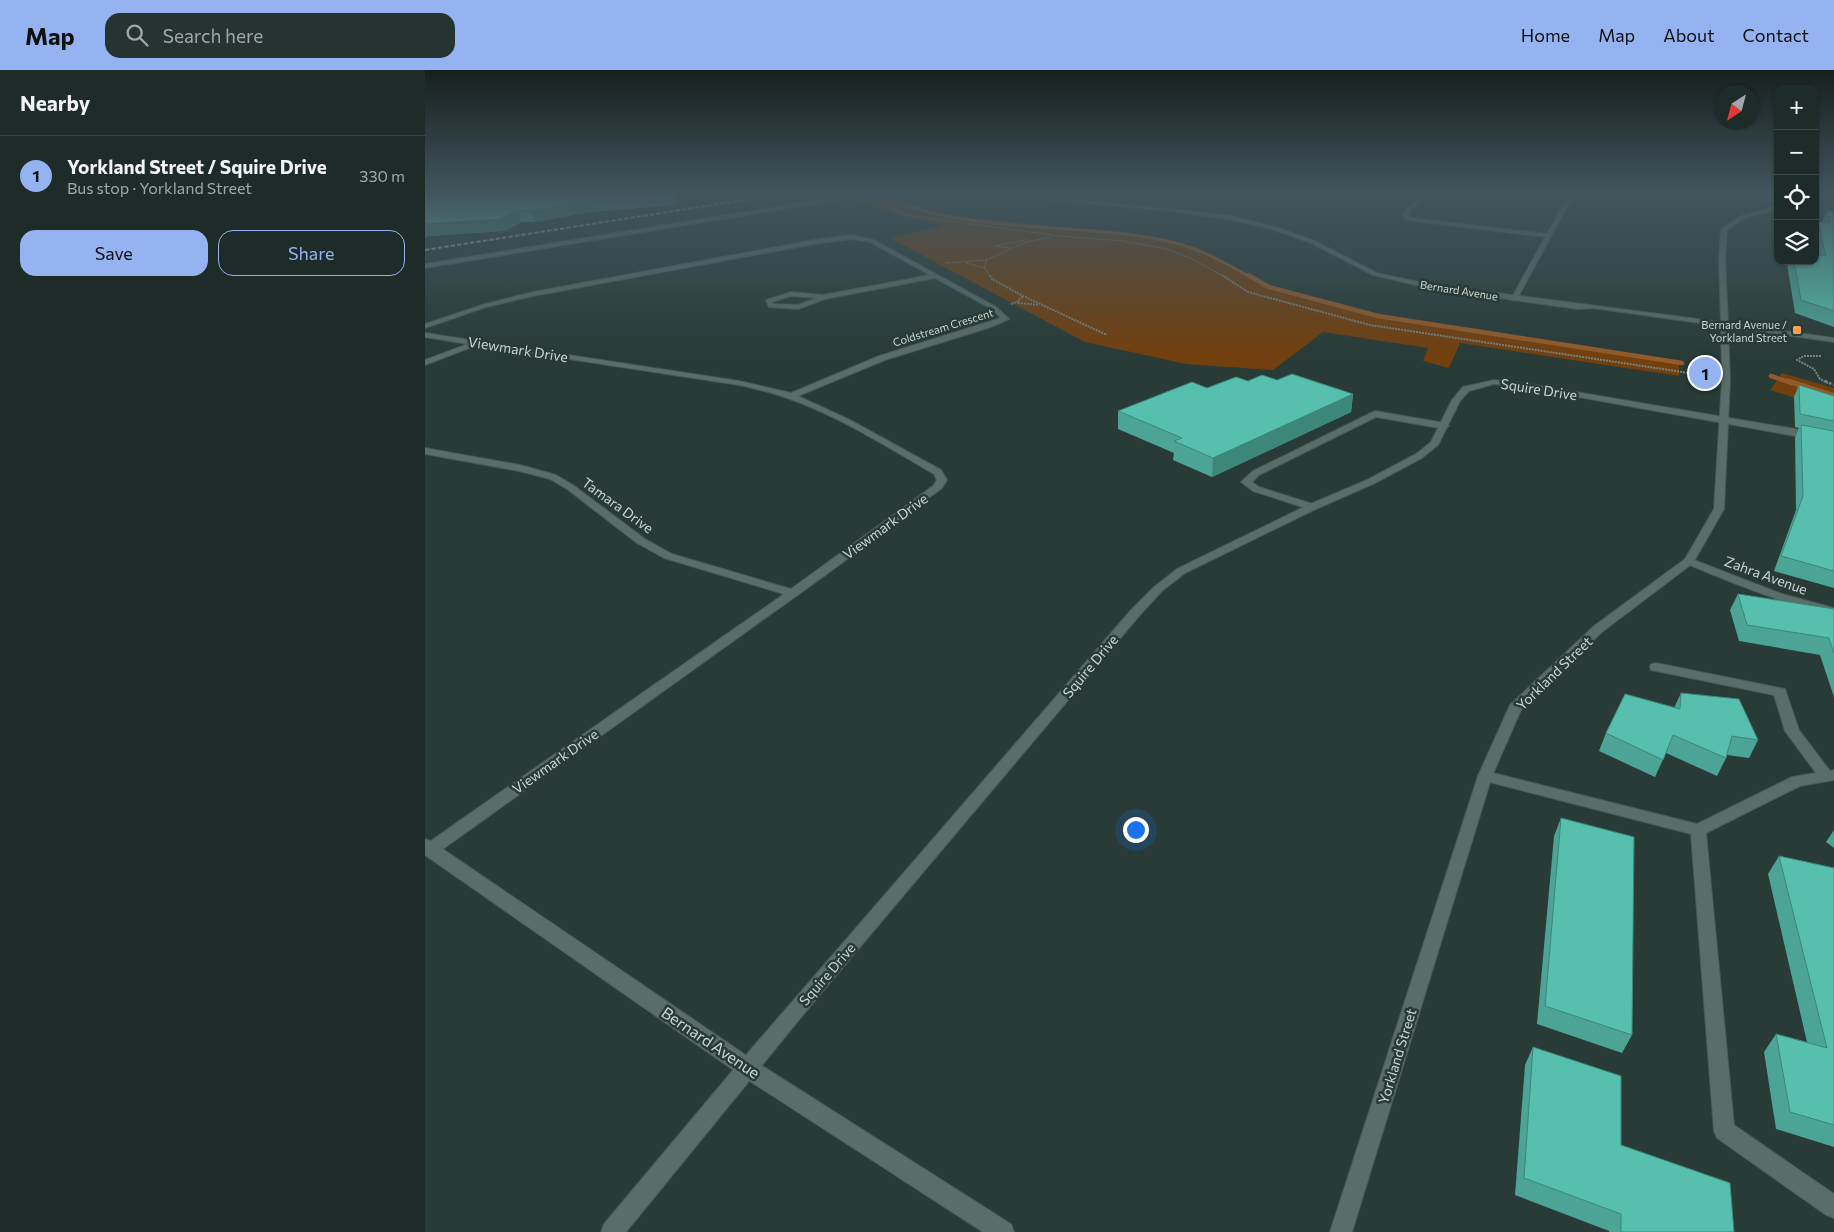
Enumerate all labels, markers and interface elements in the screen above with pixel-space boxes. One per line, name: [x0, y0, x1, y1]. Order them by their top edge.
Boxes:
search box: [105, 13, 455, 58]
text: Map: [25, 21, 75, 50]
icon: search: [123, 21, 151, 49]
text: Search here: [163, 24, 263, 47]
text: Home: [1521, 24, 1570, 46]
text: Map: [1598, 24, 1635, 46]
text: About: [1663, 24, 1715, 46]
text: Contact: [1743, 24, 1809, 46]
north arrow: [1714, 85, 1759, 130]
map controls: [1774, 85, 1819, 265]
button: +: [1774, 85, 1819, 130]
text: Nearby: [20, 90, 90, 115]
button: −: [1774, 130, 1819, 175]
text: Yorkland Street / Squire Drive: [67, 155, 327, 178]
text: 1: [32, 166, 40, 185]
text: 330 m: [359, 166, 405, 185]
button: locate: [1774, 175, 1819, 220]
text: Bus stop · Yorkland Street: [67, 178, 252, 197]
button: layers: [1774, 220, 1819, 265]
button: Save: [20, 230, 208, 276]
button: Share: [218, 230, 405, 276]
street label: Bernard Avenue: [1419, 277, 1499, 303]
street label: Coldstream Crescent: [891, 305, 995, 349]
place label: Bernard Avenue / Yorkland Street: [1701, 318, 1787, 344]
marker: Bernard Avenue / Yorkland Street: [1791, 324, 1803, 336]
street label: Viewmark Drive: [467, 333, 569, 365]
pin: 1: [1689, 354, 1721, 392]
street label: Squire Drive: [1500, 375, 1578, 403]
street label: Tamara Drive: [579, 473, 657, 537]
street label: Viewmark Drive: [839, 489, 931, 563]
street label: Zahra Avenue: [1722, 552, 1810, 598]
street label: Squire Drive: [1059, 631, 1121, 701]
street label: Yorkland Street: [1513, 632, 1596, 713]
street label: Viewmark Drive: [509, 725, 601, 797]
your location: [1123, 817, 1149, 843]
street label: Squire Drive: [795, 939, 859, 1009]
street label: Bernard Avenue: [658, 1002, 764, 1082]
street label: Yorkland Street: [1374, 1006, 1420, 1106]

